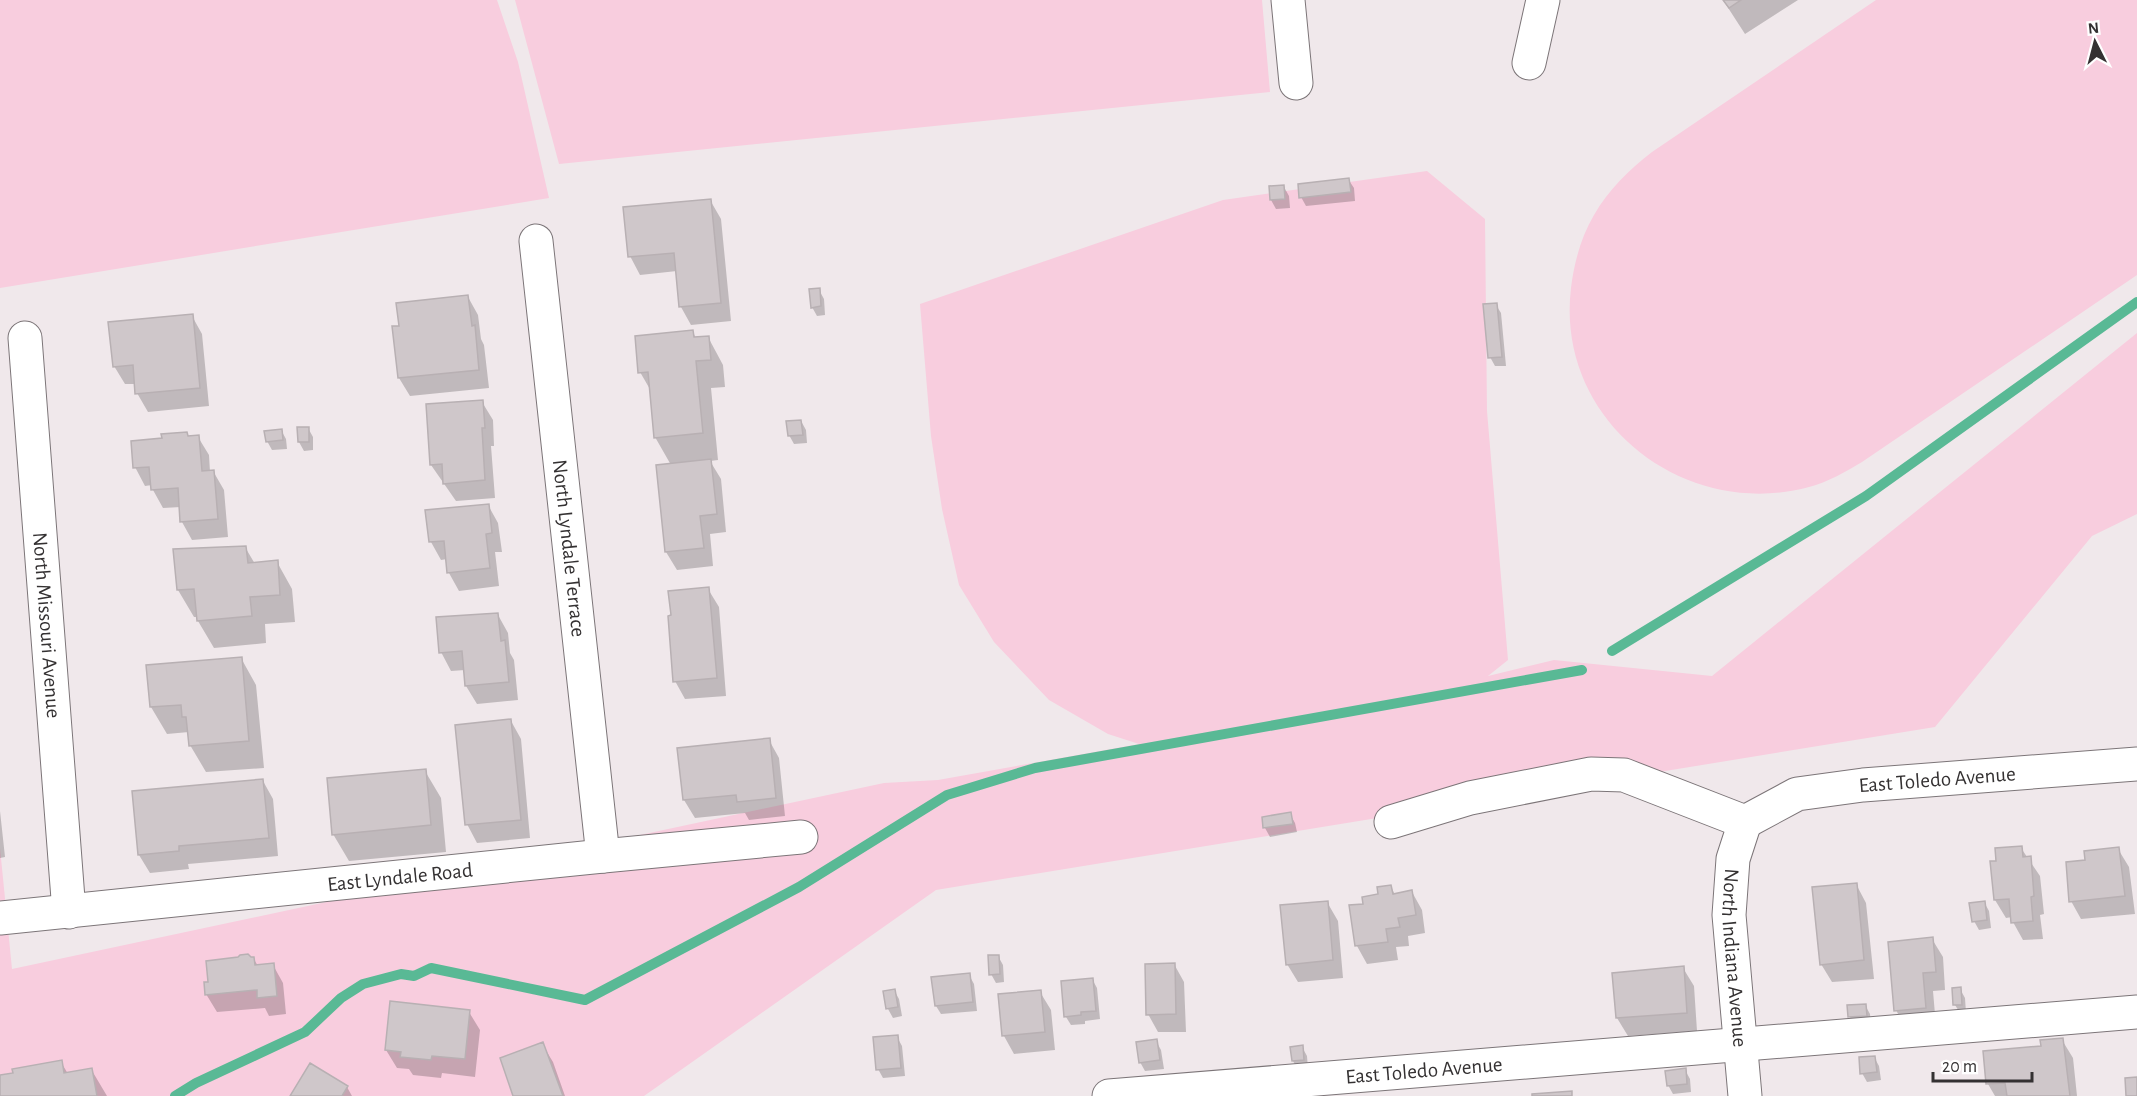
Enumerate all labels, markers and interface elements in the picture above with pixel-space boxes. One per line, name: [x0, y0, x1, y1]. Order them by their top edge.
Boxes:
north arrow: [2065, 12, 2125, 72]
text: N: [2087, 20, 2100, 37]
street label: North Lyndale Terrace: [549, 458, 589, 638]
street label: North Missouri Avenue: [29, 531, 64, 719]
street label: East Toledo Avenue: [1858, 763, 2016, 796]
street label: East Lyndale Road: [326, 859, 474, 895]
street label: North Indiana Avenue: [1718, 868, 1751, 1048]
scale bar: [1933, 1045, 2032, 1083]
street label: East Toledo Avenue: [1345, 1054, 1503, 1088]
text: 20 m: [1942, 1058, 1977, 1076]

